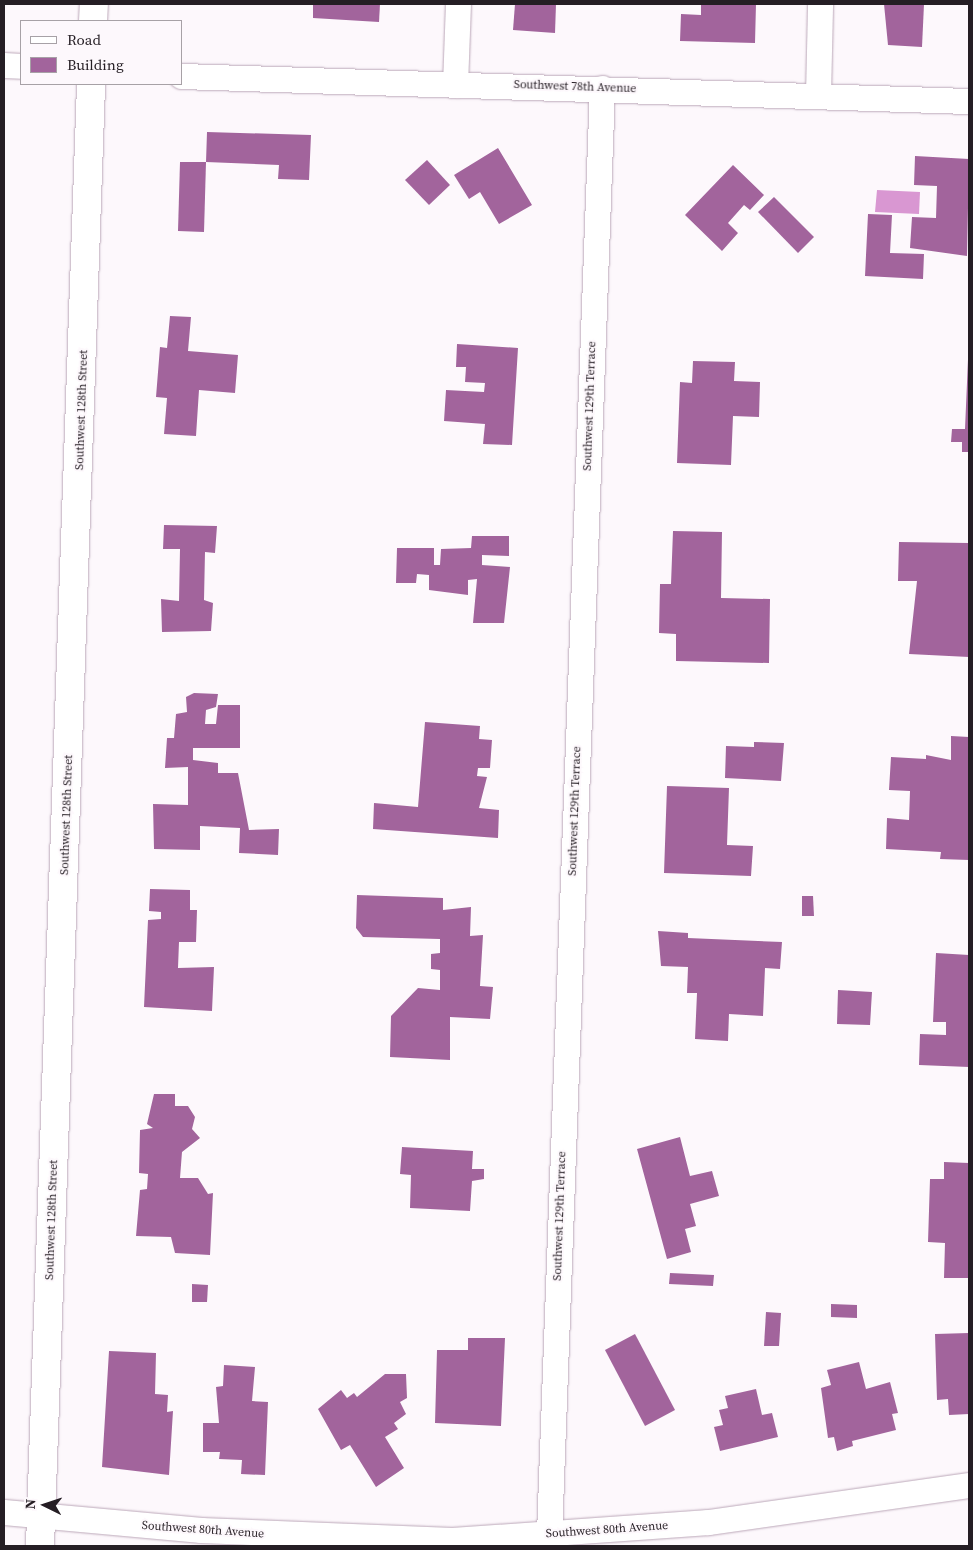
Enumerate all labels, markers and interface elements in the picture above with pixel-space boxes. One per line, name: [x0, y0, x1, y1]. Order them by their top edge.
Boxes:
legend: [20, 20, 182, 85]
text: Road: [67, 29, 101, 50]
text: Building: [67, 54, 124, 75]
street label: Southwest 78th Avenue: [513, 78, 637, 96]
street label: Southwest 129th Terrace: [581, 341, 599, 471]
street label: Southwest 128th Street: [73, 350, 91, 470]
street label: Southwest 129th Terrace: [566, 746, 584, 876]
street label: Southwest 128th Street: [58, 755, 76, 875]
street label: Southwest 129th Terrace: [551, 1151, 569, 1281]
street label: Southwest 128th Street: [43, 1160, 61, 1280]
north arrow: [20, 1480, 70, 1530]
text: N: [20, 1498, 40, 1510]
street label: Southwest 80th Avenue: [141, 1519, 265, 1541]
street label: Southwest 80th Avenue: [545, 1519, 669, 1541]

